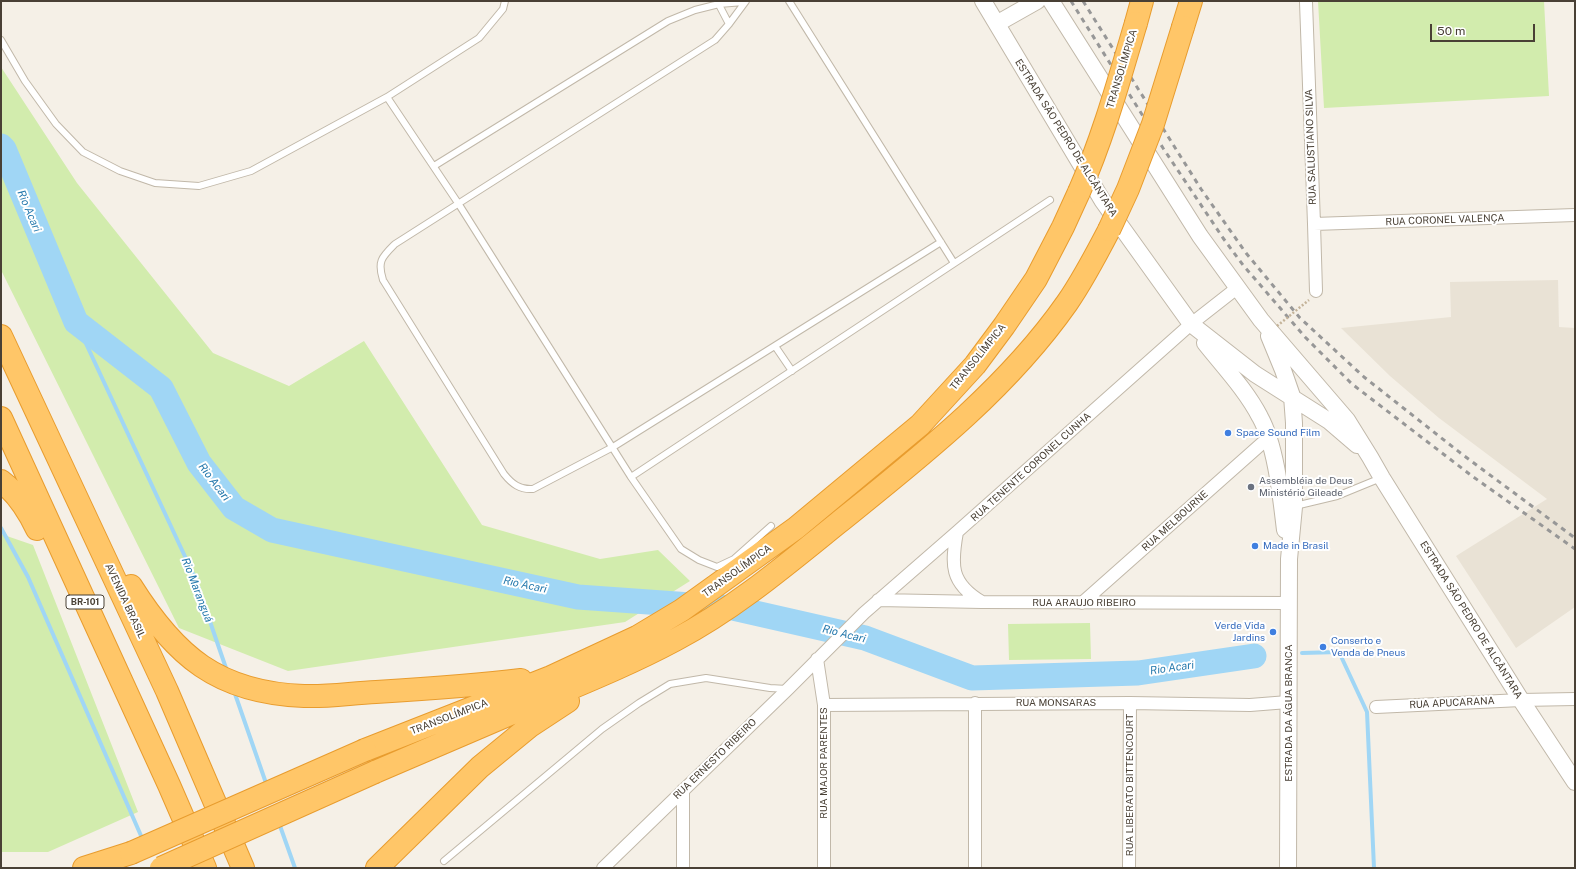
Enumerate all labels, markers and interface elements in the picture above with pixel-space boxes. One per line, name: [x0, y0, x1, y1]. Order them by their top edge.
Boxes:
scale bar: [1432, 16, 1537, 42]
text: 50 m: [1437, 24, 1465, 38]
street label: TRANSOLÍMPICA: [1104, 28, 1140, 110]
street label: ESTRADA SÃO PEDRO DE ALCÂNTARA: [1012, 57, 1120, 219]
street label: RUA SALUSTIANO SILVA: [1303, 89, 1319, 205]
water label: Rio Acari: [14, 188, 44, 234]
street label: RUA CORONEL VALENÇA: [1385, 212, 1505, 228]
street label: TRANSOLÍMPICA: [948, 321, 1008, 393]
street label: RUA TENENTE CORONEL CUNHA: [969, 410, 1093, 524]
place label: Space Sound Film: [1236, 427, 1320, 439]
marker: Space Sound Film: [1223, 428, 1233, 438]
water label: Rio Acari: [195, 460, 233, 504]
place label: Assembléia de Deus Ministério Gileade: [1259, 475, 1353, 498]
marker: Assembléia de Deus Ministério Gileade: [1246, 482, 1256, 492]
street label: RUA MELBOURNE: [1139, 488, 1211, 554]
street label: ESTRADA SÃO PEDRO DE ALCÂNTARA: [1417, 539, 1525, 701]
place label: Made in Brasil: [1263, 540, 1329, 552]
marker: Made in Brasil: [1250, 541, 1260, 551]
street label: TRANSOLÍMPICA: [700, 542, 774, 600]
water label: Rio Maranguá: [179, 556, 215, 624]
street label: AVENIDA BRASIL: [102, 562, 148, 640]
water label: Rio Acari: [502, 574, 548, 596]
road number: BR-101: [66, 595, 104, 609]
street label: RUA ARAUJO RIBEIRO: [1032, 597, 1136, 609]
place label: Verde Vida Jardins: [1214, 620, 1265, 644]
water label: Rio Acari: [821, 622, 867, 646]
marker: Verde Vida Jardins: [1268, 627, 1278, 637]
place label: Conserto e Venda de Pneus: [1331, 635, 1405, 658]
marker: Conserto e Venda de Pneus: [1318, 642, 1328, 652]
street label: ESTRADA DA ÁGUA BRANCA: [1283, 644, 1295, 782]
water label: Rio Acari: [1149, 658, 1195, 678]
street label: RUA APUCARANA: [1409, 695, 1495, 711]
street label: TRANSOLÍMPICA: [409, 697, 489, 737]
street label: RUA MONSARAS: [1016, 697, 1096, 709]
street label: RUA MAJOR PARENTES: [818, 707, 830, 819]
street label: RUA LIBERATO BITTENCOURT: [1124, 714, 1136, 856]
street label: RUA ERNESTO RIBEIRO: [671, 716, 759, 802]

